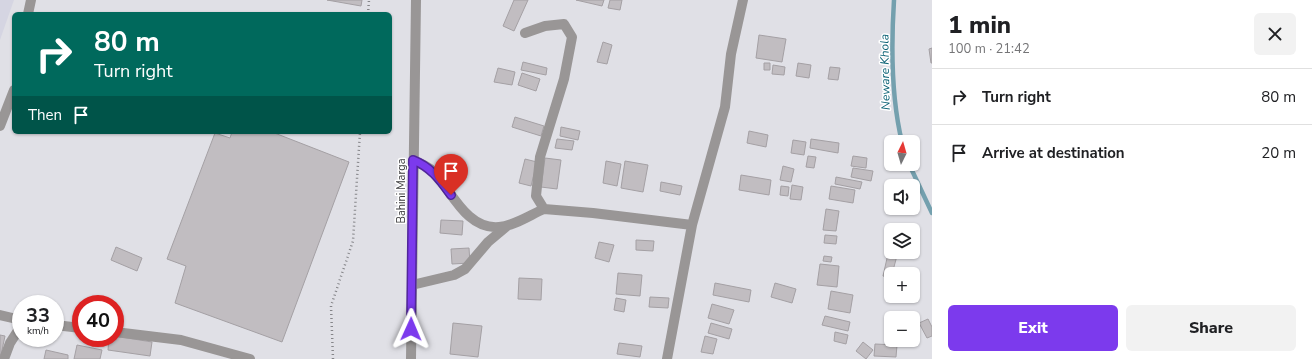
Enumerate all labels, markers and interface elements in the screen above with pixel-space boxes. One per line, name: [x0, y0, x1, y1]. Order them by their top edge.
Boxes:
text: 1 min: [948, 9, 1011, 41]
button: close: [1254, 13, 1296, 55]
text: 80 m: [94, 23, 160, 61]
icon: right: [28, 28, 80, 80]
water label: Neware Khola: [876, 34, 894, 110]
text: 100 m · 21:42: [948, 40, 1030, 58]
text: Turn right: [94, 59, 173, 83]
icon: right: [948, 86, 970, 108]
text: Turn right: [982, 87, 1051, 107]
text: 80 m: [1261, 87, 1296, 107]
icon: arrive: [70, 104, 92, 126]
text: Then: [28, 105, 62, 125]
north arrow: [884, 135, 920, 171]
map controls: [884, 135, 920, 347]
icon: arrive: [948, 142, 970, 164]
text: Arrive at destination: [982, 143, 1125, 163]
text: 20 m: [1261, 143, 1296, 163]
pin: [434, 154, 468, 195]
street label: Bahini Marga: [394, 158, 409, 224]
icon: arrive: [440, 160, 462, 182]
button: sound: [884, 179, 920, 215]
button: layers: [884, 223, 920, 259]
button: +: [884, 267, 920, 303]
speed limit sign: 40: [72, 295, 124, 347]
text: 33: [26, 302, 50, 329]
button: Exit: [948, 305, 1118, 351]
button: Share: [1126, 305, 1296, 351]
position arrow: [390, 308, 432, 350]
button: −: [884, 311, 920, 347]
text: km/h: [27, 324, 49, 338]

